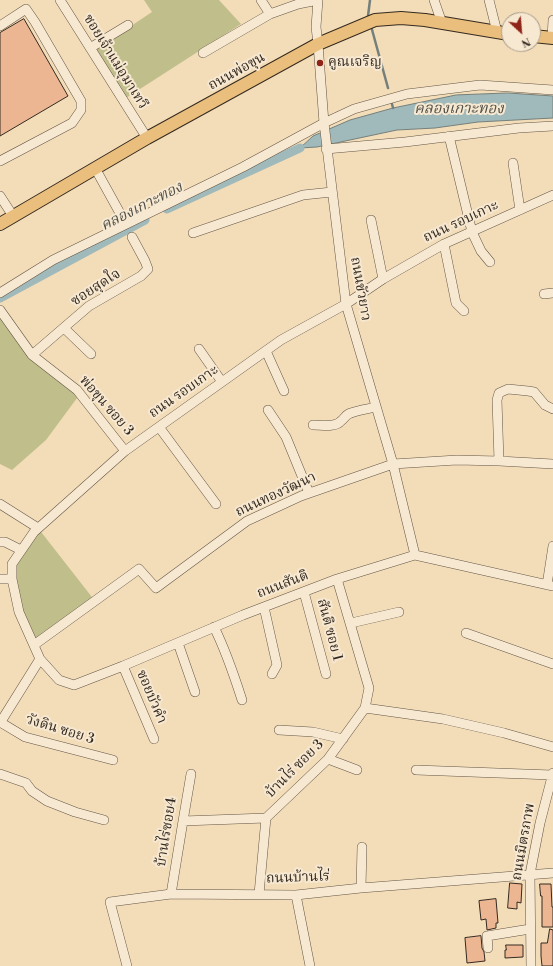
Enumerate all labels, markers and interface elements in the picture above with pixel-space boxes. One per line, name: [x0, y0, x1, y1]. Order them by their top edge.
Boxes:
street label: ซอยเจ้าแม่อุมาเทวี: [79, 12, 151, 112]
north arrow: [501, 12, 541, 52]
text: N: [519, 34, 533, 50]
street label: ถนนพ่อขุน: [206, 50, 268, 94]
place label: คูณเจริญ: [328, 55, 382, 71]
marker: คูณเจริญ: [315, 58, 325, 68]
water label: คลองเกาะทอง: [414, 100, 504, 118]
water label: คลองเกาะทอง: [98, 179, 186, 235]
street label: ถนน รอบเกาะ: [421, 197, 501, 247]
street label: ถนนขัวยาว: [346, 256, 374, 322]
street label: ซอยสุดใจ: [68, 266, 124, 310]
street label: ถนน รอบเกาะ: [146, 362, 222, 422]
street label: พ่อขุน ซอย 3: [75, 373, 137, 439]
street label: ถนนทองวัฒนา: [233, 469, 319, 521]
street label: ถนนสันติ: [255, 568, 311, 602]
street label: สันติ ซอย 1: [313, 597, 345, 663]
street label: ซอยบัวคำ: [132, 668, 170, 726]
street label: วังดิน ซอย 3: [24, 712, 96, 748]
street label: บ้านไร่ ซอย 3: [262, 736, 328, 802]
street label: บ้านไร่ซอย4: [153, 796, 181, 868]
street label: ถนนมิตรภาพ: [509, 802, 539, 882]
street label: ถนนบ้านไร่: [266, 868, 330, 888]

